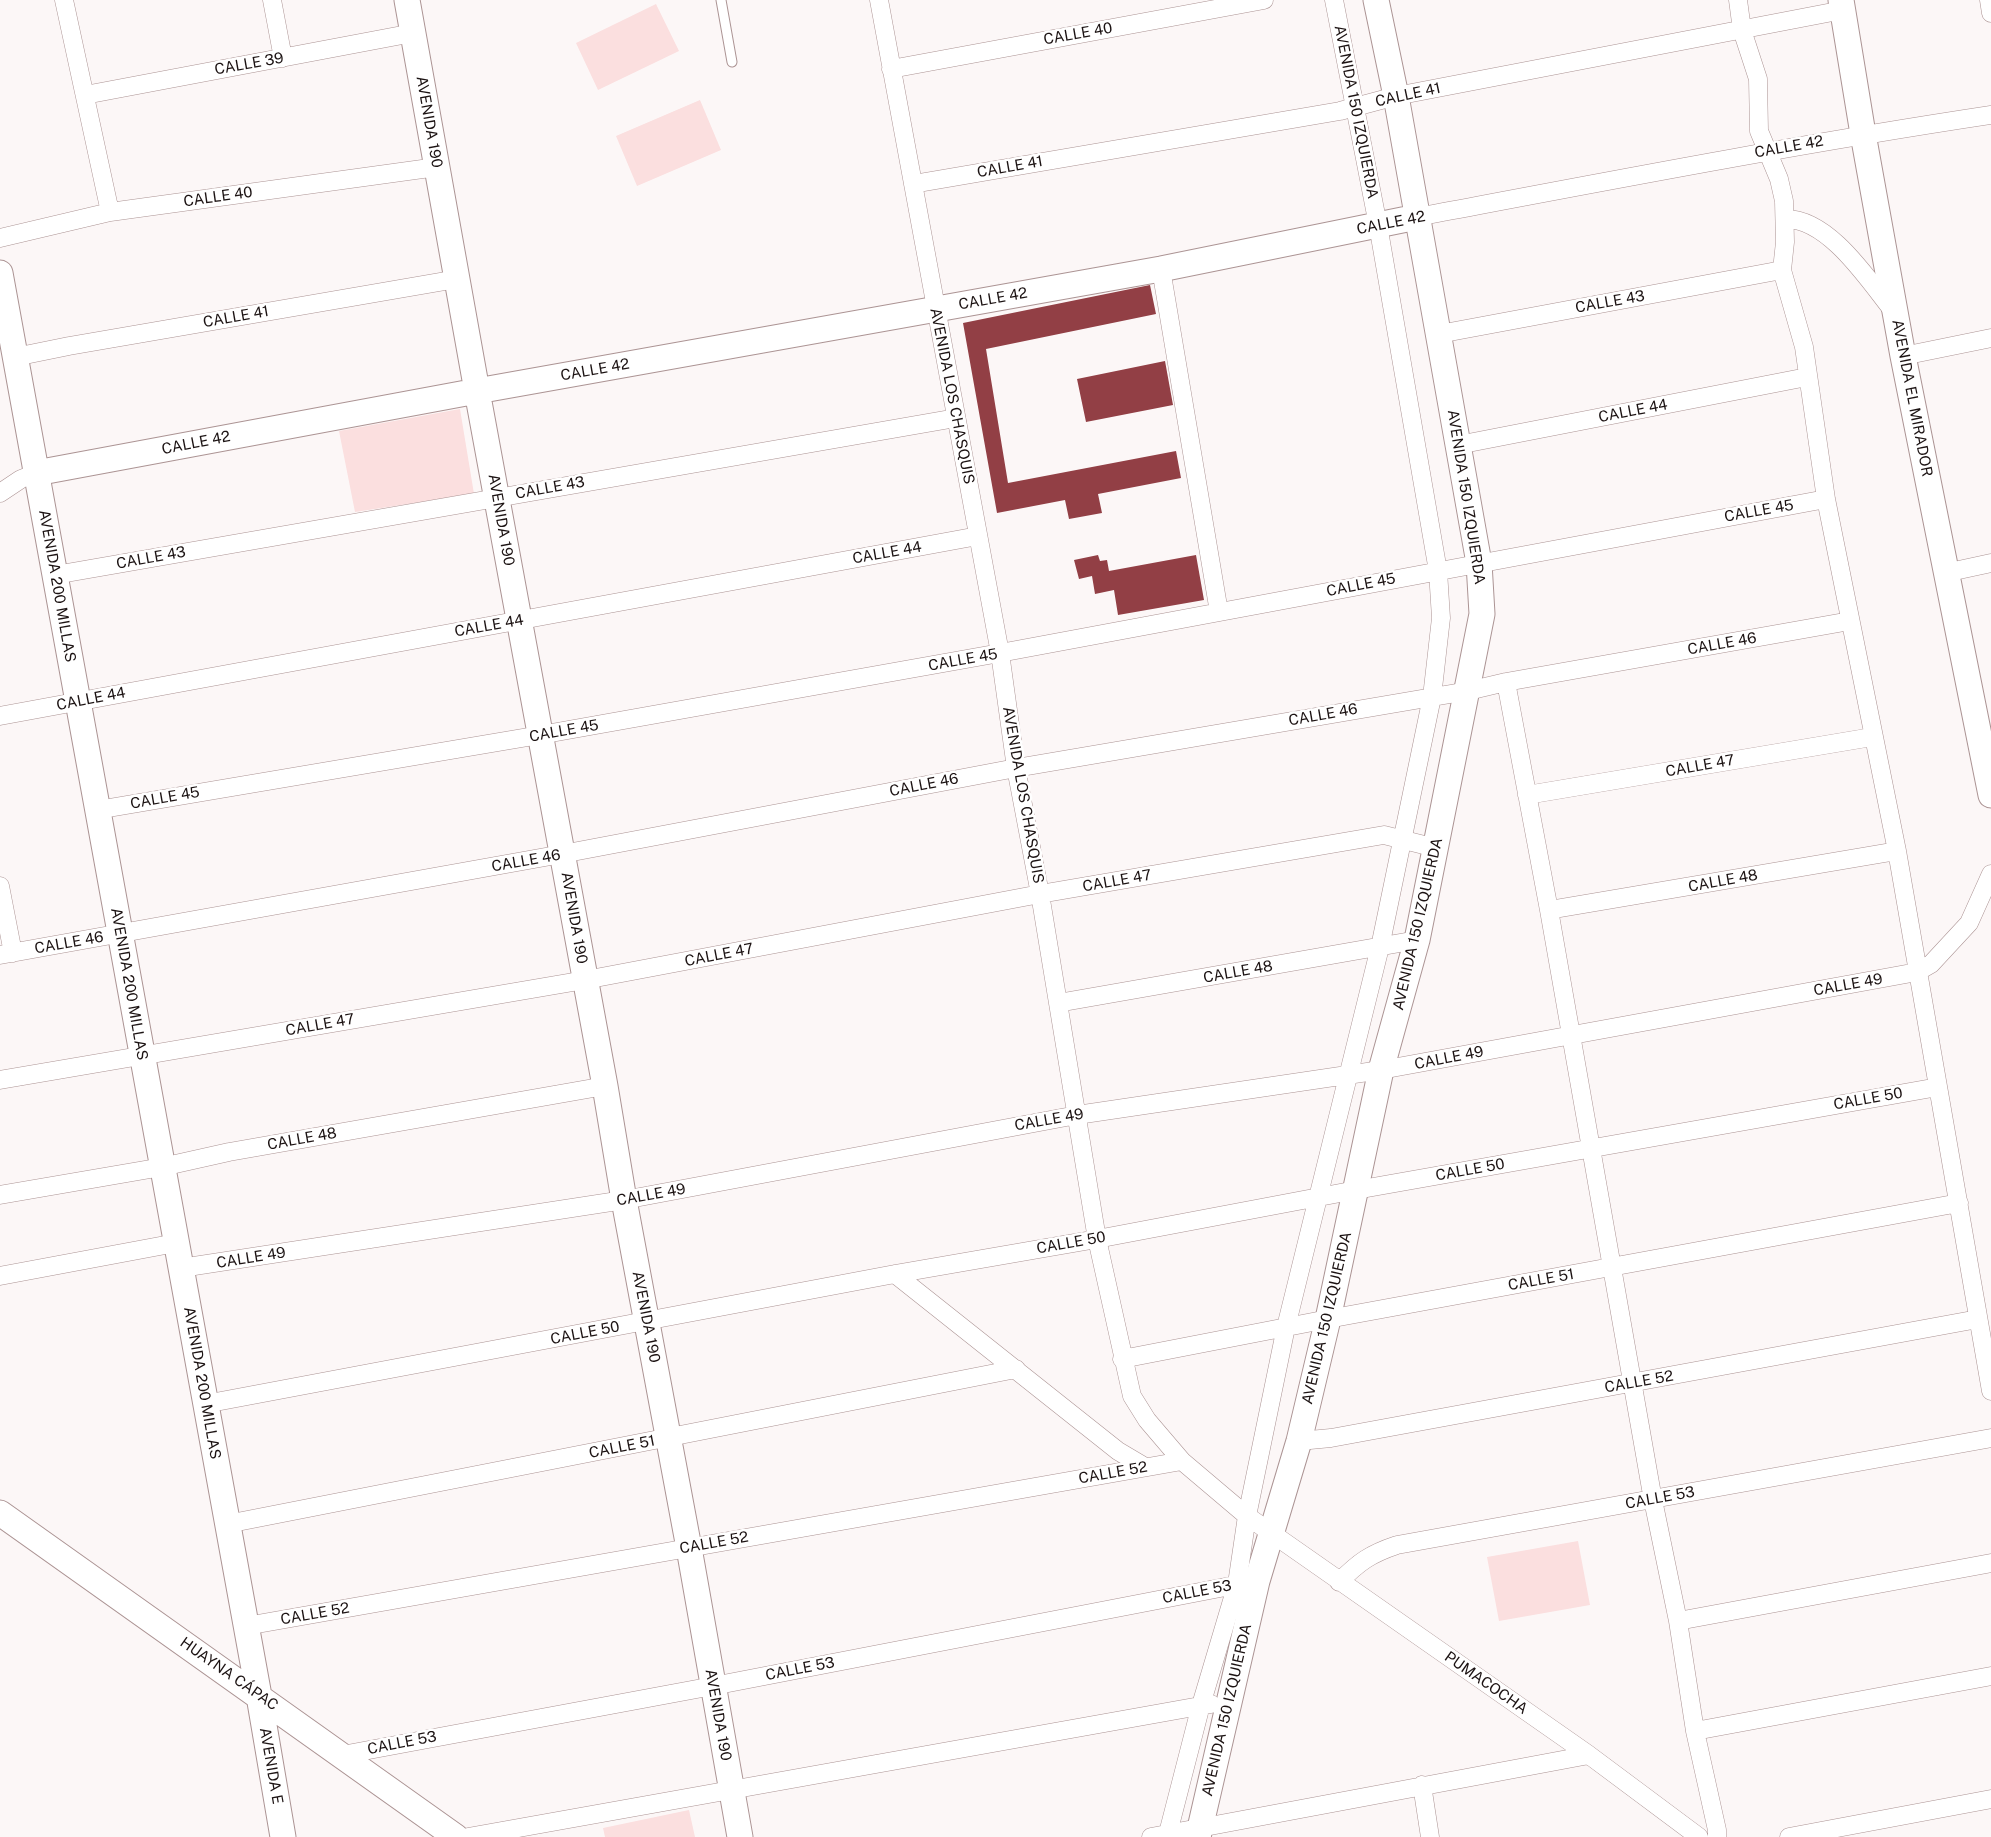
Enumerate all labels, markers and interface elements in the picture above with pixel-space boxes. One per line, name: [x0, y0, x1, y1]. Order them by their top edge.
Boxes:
street label: CALLE 40: [1042, 19, 1114, 49]
street label: AVENIDA 150 IZQUIERDA: [1330, 24, 1382, 200]
street label: CALLE 39: [213, 49, 285, 79]
street label: AVENIDA 190: [412, 75, 446, 169]
street label: CALLE 41: [1374, 79, 1442, 111]
street label: CALLE 42: [1753, 132, 1825, 162]
street label: CALLE 41: [976, 152, 1044, 182]
street label: CALLE 40: [182, 183, 254, 211]
street label: CALLE 42: [1355, 208, 1427, 238]
street label: CALLE 42: [957, 284, 1029, 314]
street label: CALLE 43: [1574, 287, 1646, 317]
street label: CALLE 41: [202, 302, 270, 332]
street label: AVENIDA LOS CHASQUIS: [926, 306, 978, 486]
street label: AVENIDA EL MIRADOR: [1888, 318, 1936, 478]
street label: CALLE 42: [559, 355, 631, 385]
street label: CALLE 44: [1597, 395, 1669, 427]
street label: AVENIDA 150 IZQUIERDA: [1443, 408, 1489, 586]
street label: CALLE 42: [160, 428, 232, 458]
street label: AVENIDA 190: [484, 473, 518, 567]
street label: CALLE 43: [514, 473, 586, 503]
street label: CALLE 45: [1723, 496, 1795, 526]
street label: AVENIDA 200 MILLAS: [35, 508, 79, 664]
street label: CALLE 44: [851, 538, 923, 568]
street label: CALLE 43: [115, 543, 187, 573]
street label: CALLE 45: [1325, 569, 1397, 601]
street label: CALLE 44: [453, 611, 525, 641]
street label: CALLE 46: [1686, 629, 1758, 659]
street label: CALLE 45: [927, 645, 999, 675]
street label: CALLE 44: [55, 683, 127, 715]
street label: CALLE 46: [1287, 700, 1359, 730]
street label: AVENIDA LOS CHASQUIS: [999, 705, 1047, 885]
street label: CALLE 45: [528, 716, 600, 746]
street label: CALLE 47: [1664, 751, 1736, 781]
street label: CALLE 46: [888, 770, 960, 800]
street label: CALLE 45: [129, 783, 201, 813]
street label: AVENIDA 150 IZQUIERDA: [1389, 836, 1447, 1012]
street label: CALLE 46: [490, 846, 562, 876]
street label: CALLE 47: [1081, 866, 1153, 896]
street label: CALLE 48: [1687, 866, 1759, 896]
street label: AVENIDA 190: [557, 871, 591, 965]
street label: AVENIDA 200 MILLAS: [107, 906, 151, 1062]
street label: CALLE 46: [33, 928, 105, 958]
street label: CALLE 47: [683, 940, 755, 970]
street label: CALLE 48: [1202, 957, 1274, 987]
street label: CALLE 49: [1812, 970, 1884, 1000]
street label: CALLE 47: [284, 1010, 356, 1040]
street label: CALLE 49: [1413, 1043, 1485, 1073]
street label: CALLE 50: [1832, 1084, 1904, 1114]
street label: CALLE 49: [1013, 1105, 1085, 1135]
street label: CALLE 48: [266, 1124, 338, 1154]
street label: CALLE 50: [1434, 1155, 1506, 1185]
street label: CALLE 49: [615, 1180, 687, 1210]
street label: CALLE 50: [1035, 1228, 1107, 1258]
street label: AVENIDA 150 IZQUIERDA: [1298, 1230, 1356, 1406]
street label: CALLE 49: [215, 1244, 287, 1272]
street label: CALLE 51: [1507, 1265, 1575, 1295]
street label: AVENIDA 190: [628, 1270, 664, 1364]
street label: AVENIDA 200 MILLAS: [180, 1305, 224, 1461]
street label: CALLE 50: [549, 1318, 621, 1348]
street label: CALLE 52: [1603, 1367, 1675, 1397]
street label: CALLE 51: [588, 1432, 656, 1462]
street label: CALLE 52: [1077, 1458, 1149, 1488]
street label: CALLE 53: [1624, 1483, 1696, 1513]
street label: CALLE 52: [678, 1528, 750, 1558]
street label: CALLE 53: [1161, 1576, 1233, 1608]
street label: CALLE 52: [279, 1599, 351, 1629]
street label: AVENIDA 150 IZQUIERDA: [1198, 1622, 1256, 1798]
street label: HUAYNA CÁPAC: [177, 1633, 281, 1715]
street label: PUMACOCHA: [1441, 1648, 1531, 1718]
street label: CALLE 53: [764, 1653, 836, 1685]
street label: AVENIDA 190: [701, 1668, 735, 1762]
street label: AVENIDA E: [255, 1726, 287, 1806]
street label: CALLE 53: [366, 1727, 438, 1759]

